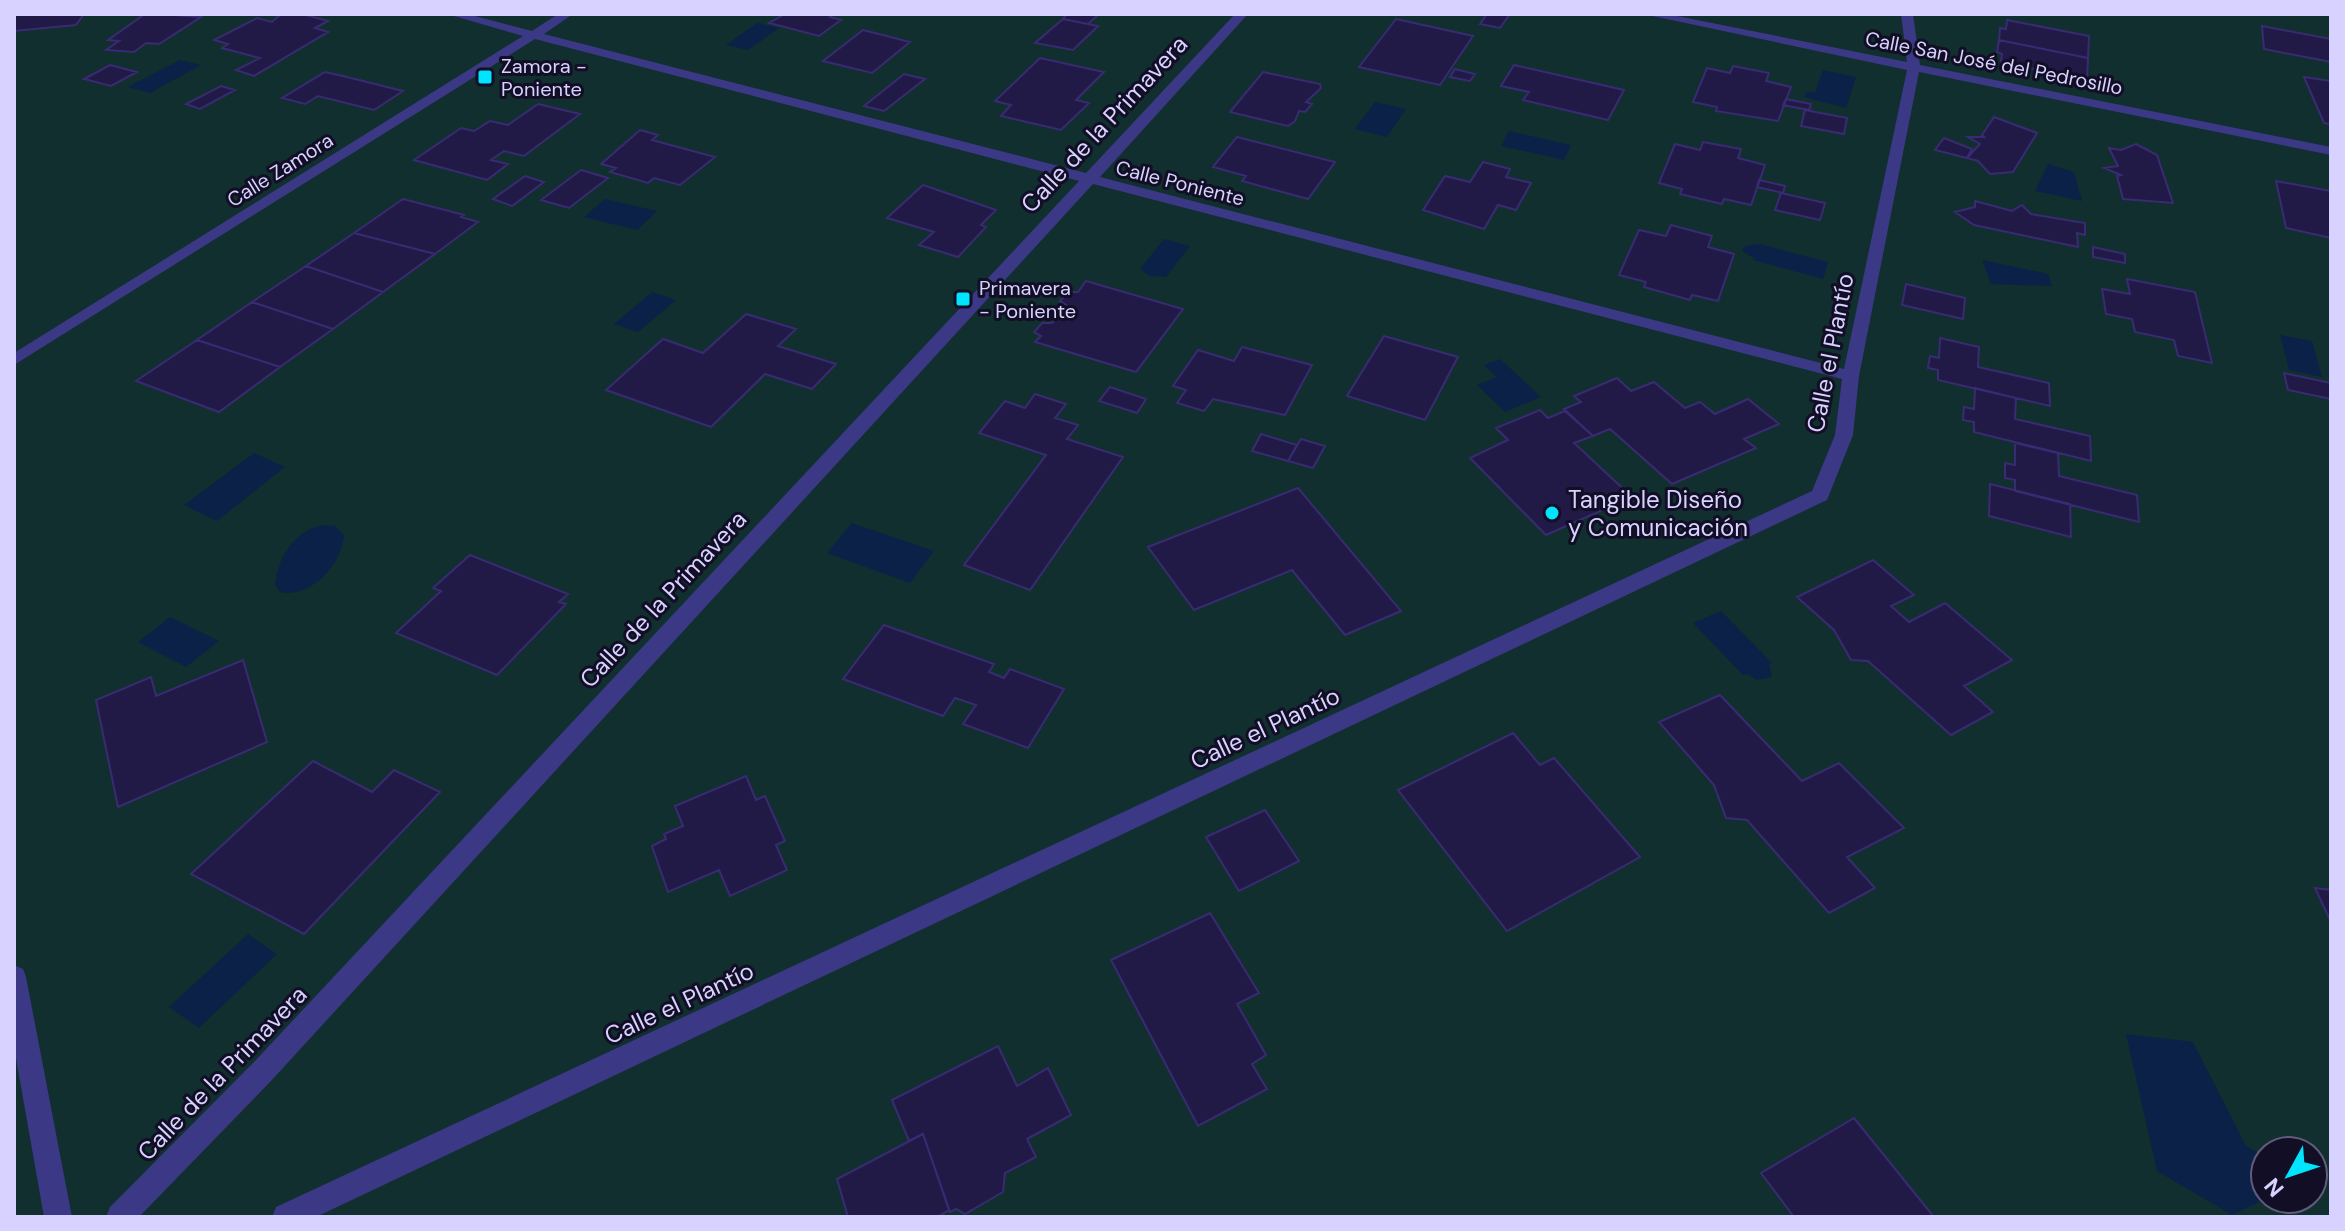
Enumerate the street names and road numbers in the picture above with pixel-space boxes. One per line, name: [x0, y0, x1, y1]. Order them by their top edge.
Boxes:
street label: Calle San José del Pedrosillo: [1863, 25, 2125, 101]
street label: Calle de la Primavera: [1014, 29, 1194, 219]
street label: Calle Zamora: [222, 127, 338, 213]
street label: Calle Poniente: [1113, 154, 1247, 212]
street label: Calle el Plantío: [1799, 271, 1861, 435]
street label: Calle de la Primavera: [573, 504, 753, 694]
street label: Calle el Plantío: [1185, 680, 1345, 776]
street label: Calle el Plantío: [599, 955, 759, 1051]
street label: Calle de la Primavera: [131, 979, 313, 1167]

